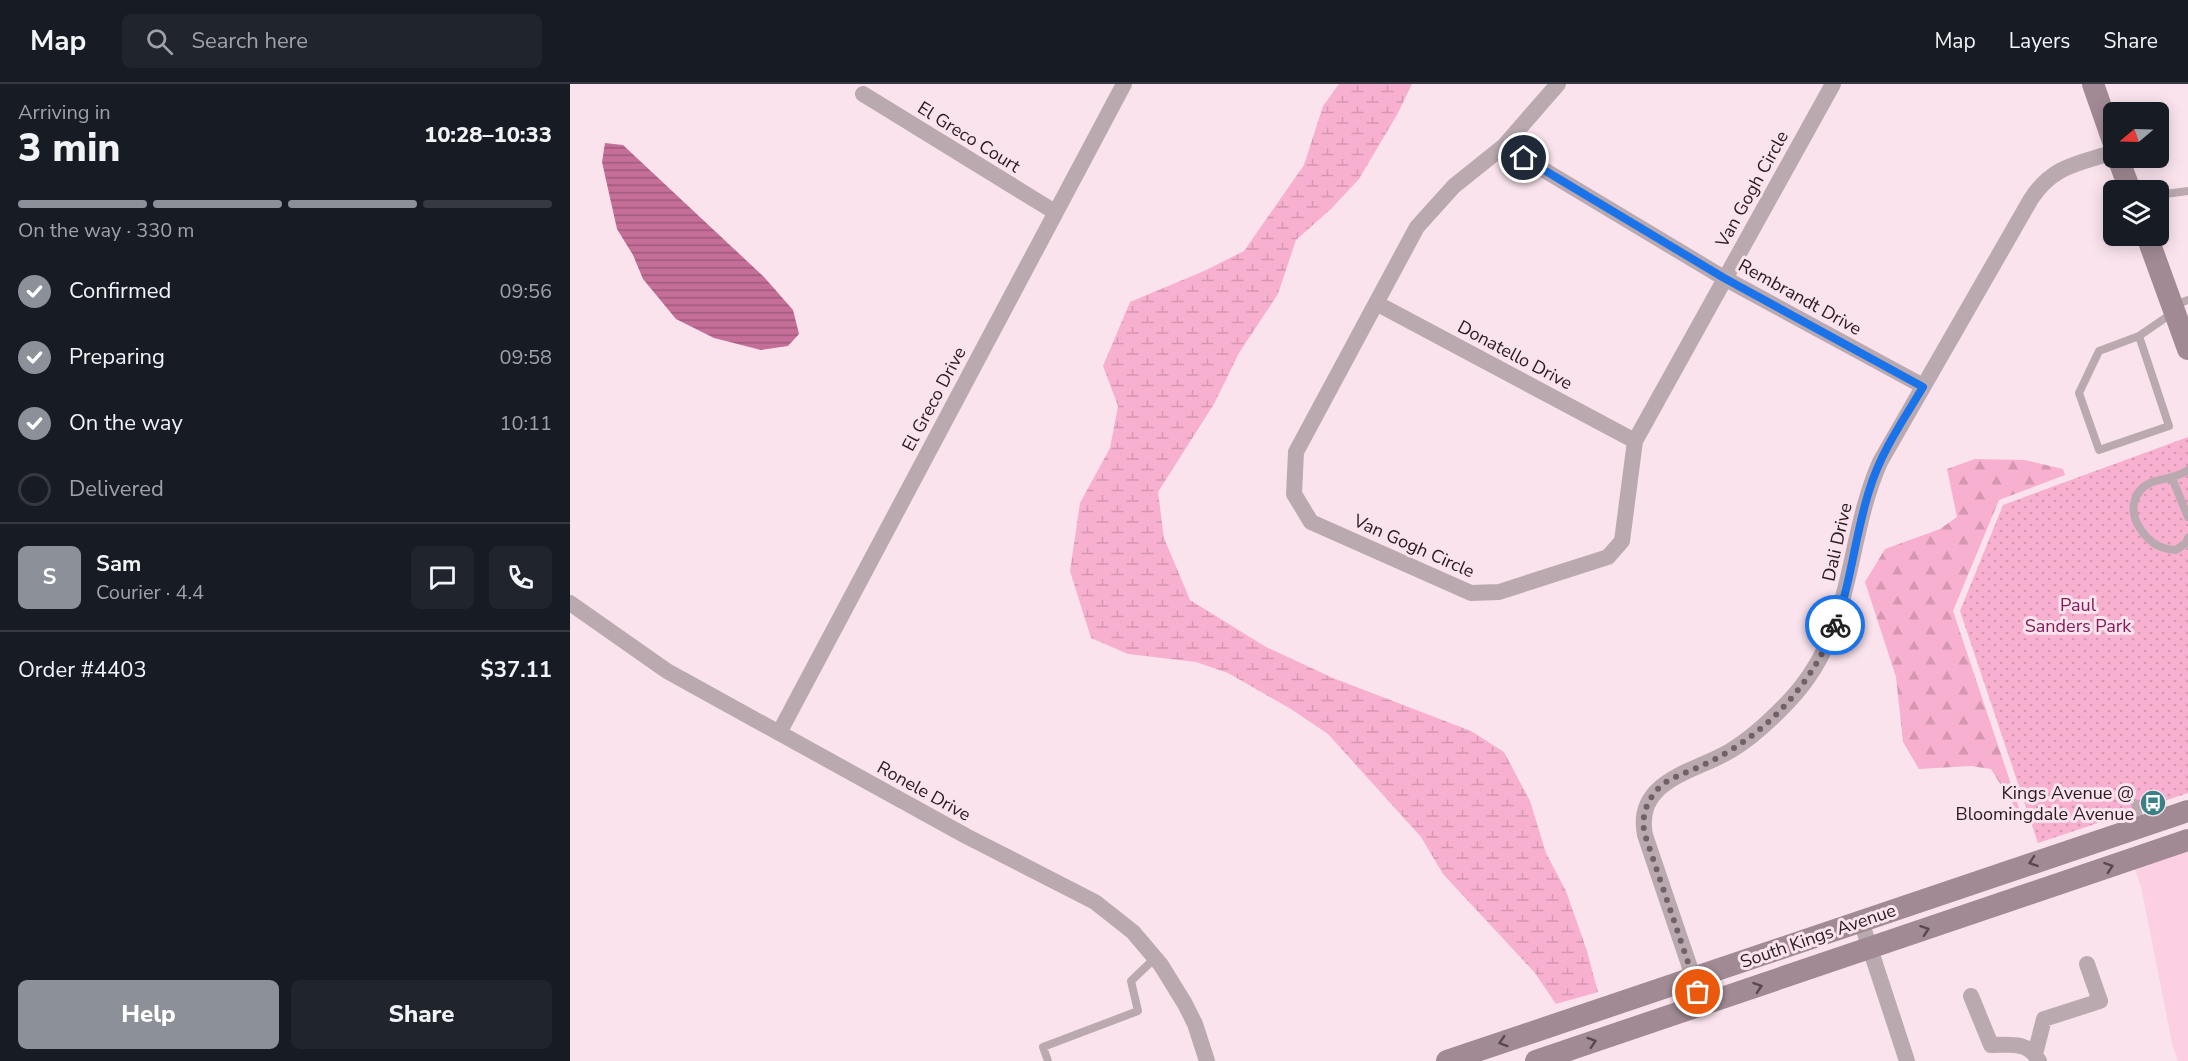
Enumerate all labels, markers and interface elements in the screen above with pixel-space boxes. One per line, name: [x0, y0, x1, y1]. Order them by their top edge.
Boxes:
search box: [122, 14, 542, 68]
text: Map: [30, 22, 86, 60]
icon: search: [143, 25, 176, 58]
text: Search here: [191, 26, 308, 56]
text: Map: [1934, 27, 1976, 55]
text: Layers: [2009, 27, 2070, 55]
text: Share: [2103, 27, 2158, 55]
street label: El Greco Court: [913, 96, 1026, 179]
text: Arriving in: [18, 99, 111, 126]
north arrow: [2103, 102, 2169, 168]
map controls: [2103, 102, 2169, 246]
text: 10:28–10:33: [424, 120, 552, 150]
text: 3 min: [18, 122, 121, 175]
street label: Van Gogh Circle: [1710, 126, 1794, 253]
pin: [1498, 132, 1549, 183]
icon: home: [1507, 141, 1540, 174]
button: layers: [2103, 180, 2169, 246]
text: On the way · 330 m: [18, 217, 194, 244]
street label: Rembrandt Drive: [1734, 253, 1866, 341]
icon: check: [18, 275, 51, 308]
text: Confirmed: [69, 276, 171, 306]
text: 09:56: [499, 278, 552, 305]
street label: Donatello Drive: [1453, 315, 1577, 395]
icon: check: [18, 341, 51, 374]
text: Preparing: [69, 342, 165, 372]
street label: El Greco Drive: [896, 343, 972, 455]
text: 09:58: [499, 344, 552, 371]
icon: check: [18, 407, 51, 440]
text: On the way: [69, 408, 183, 438]
text: 10:11: [499, 410, 552, 437]
text: Delivered: [69, 474, 164, 504]
street label: Dali Drive: [1816, 500, 1858, 584]
street label: Van Gogh Circle: [1349, 508, 1478, 583]
button: chat: [411, 546, 474, 609]
button: phone: [489, 546, 552, 609]
text: Sam: [96, 549, 141, 579]
text: S: [43, 562, 56, 592]
text: Courier · 4.4: [96, 579, 204, 606]
park label: Paul Sanders Park: [2025, 593, 2132, 638]
courier: [1805, 595, 1865, 655]
icon: bike: [1819, 609, 1852, 642]
text: Order #4403: [18, 655, 147, 685]
text: $37.11: [481, 655, 552, 685]
street label: Ronele Drive: [873, 755, 975, 827]
place label: Kings Avenue @ Bloomingdale Avenue: [1955, 781, 2134, 826]
bus stop icon: Kings Avenue @ Bloomingdale Avenue: [2138, 788, 2168, 818]
one-way arrow: [2028, 855, 2039, 868]
one-way arrow: [2103, 862, 2114, 874]
street label: South Kings Avenue: [1737, 898, 1899, 974]
one-way arrow: [1919, 924, 1930, 937]
pin: [1672, 966, 1723, 1017]
icon: bag: [1681, 975, 1714, 1008]
button: Help: [18, 980, 279, 1049]
button: Share: [291, 980, 552, 1049]
one-way arrow: [1752, 981, 1763, 994]
one-way arrow: [1498, 1035, 1509, 1048]
one-way arrow: [1586, 1037, 1597, 1049]

